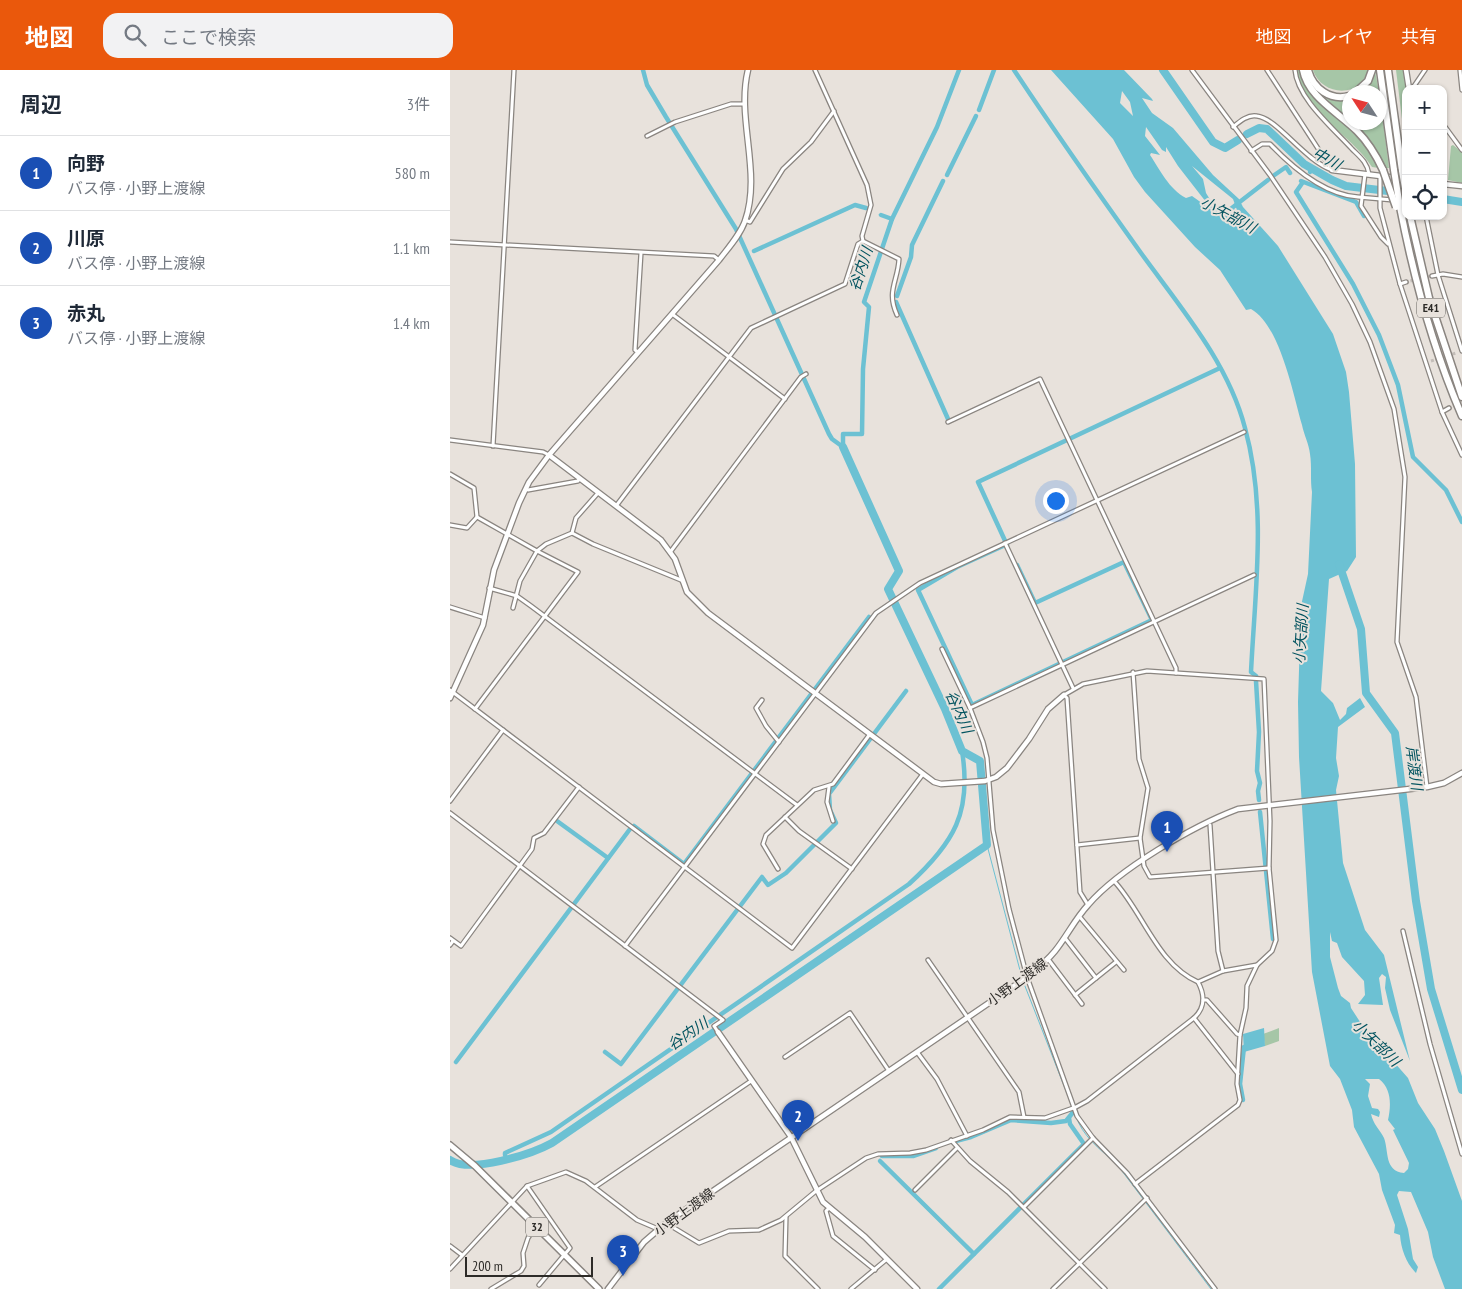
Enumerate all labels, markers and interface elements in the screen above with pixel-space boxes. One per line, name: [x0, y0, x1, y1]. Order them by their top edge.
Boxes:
search box: [103, 13, 453, 58]
icon: search: [121, 21, 149, 49]
text: 地図: [25, 22, 73, 53]
text: ここで検索: [161, 25, 256, 49]
text: 地図: [1256, 25, 1292, 48]
text: レイヤ: [1320, 25, 1373, 48]
text: 共有: [1401, 25, 1437, 48]
north arrow: [1342, 85, 1387, 130]
map controls: [1402, 85, 1447, 220]
button: +: [1402, 85, 1447, 130]
text: 周辺: [20, 91, 62, 118]
text: 3件: [407, 94, 430, 114]
button: −: [1402, 130, 1447, 175]
water label: 中川: [1310, 143, 1347, 175]
text: 向野: [67, 151, 105, 175]
text: 1: [32, 163, 40, 183]
text: 580 m: [395, 163, 430, 183]
button: locate: [1402, 175, 1447, 220]
text: バス停 · 小野上渡線: [67, 178, 205, 198]
water label: 小矢部川: [1197, 192, 1261, 238]
text: 川原: [67, 226, 105, 250]
text: 2: [32, 238, 40, 258]
text: 1.1 km: [393, 238, 430, 258]
water label: 谷内川: [845, 243, 877, 293]
text: バス停 · 小野上渡線: [67, 253, 205, 273]
road number: E41: [1417, 298, 1445, 318]
text: 赤丸: [67, 301, 105, 325]
text: 3: [32, 313, 40, 333]
text: 1.4 km: [393, 313, 430, 333]
text: バス停 · 小野上渡線: [67, 328, 205, 348]
your location: [1043, 488, 1069, 514]
water label: 小矢部川: [1289, 601, 1312, 665]
water label: 谷内川: [942, 687, 978, 738]
water label: 岸渡川: [1402, 744, 1427, 794]
pin: 1: [1151, 811, 1183, 852]
street label: 小野上渡線: [983, 954, 1051, 1010]
water label: 谷内川: [664, 1012, 713, 1054]
water label: 小矢部川: [1348, 1015, 1406, 1072]
pin: 2: [782, 1100, 814, 1141]
street label: 小野上渡線: [650, 1184, 718, 1240]
road number: 32: [526, 1218, 548, 1236]
pin: 3: [607, 1235, 639, 1276]
scale bar: [465, 1254, 592, 1277]
text: 200 m: [472, 1257, 503, 1275]

